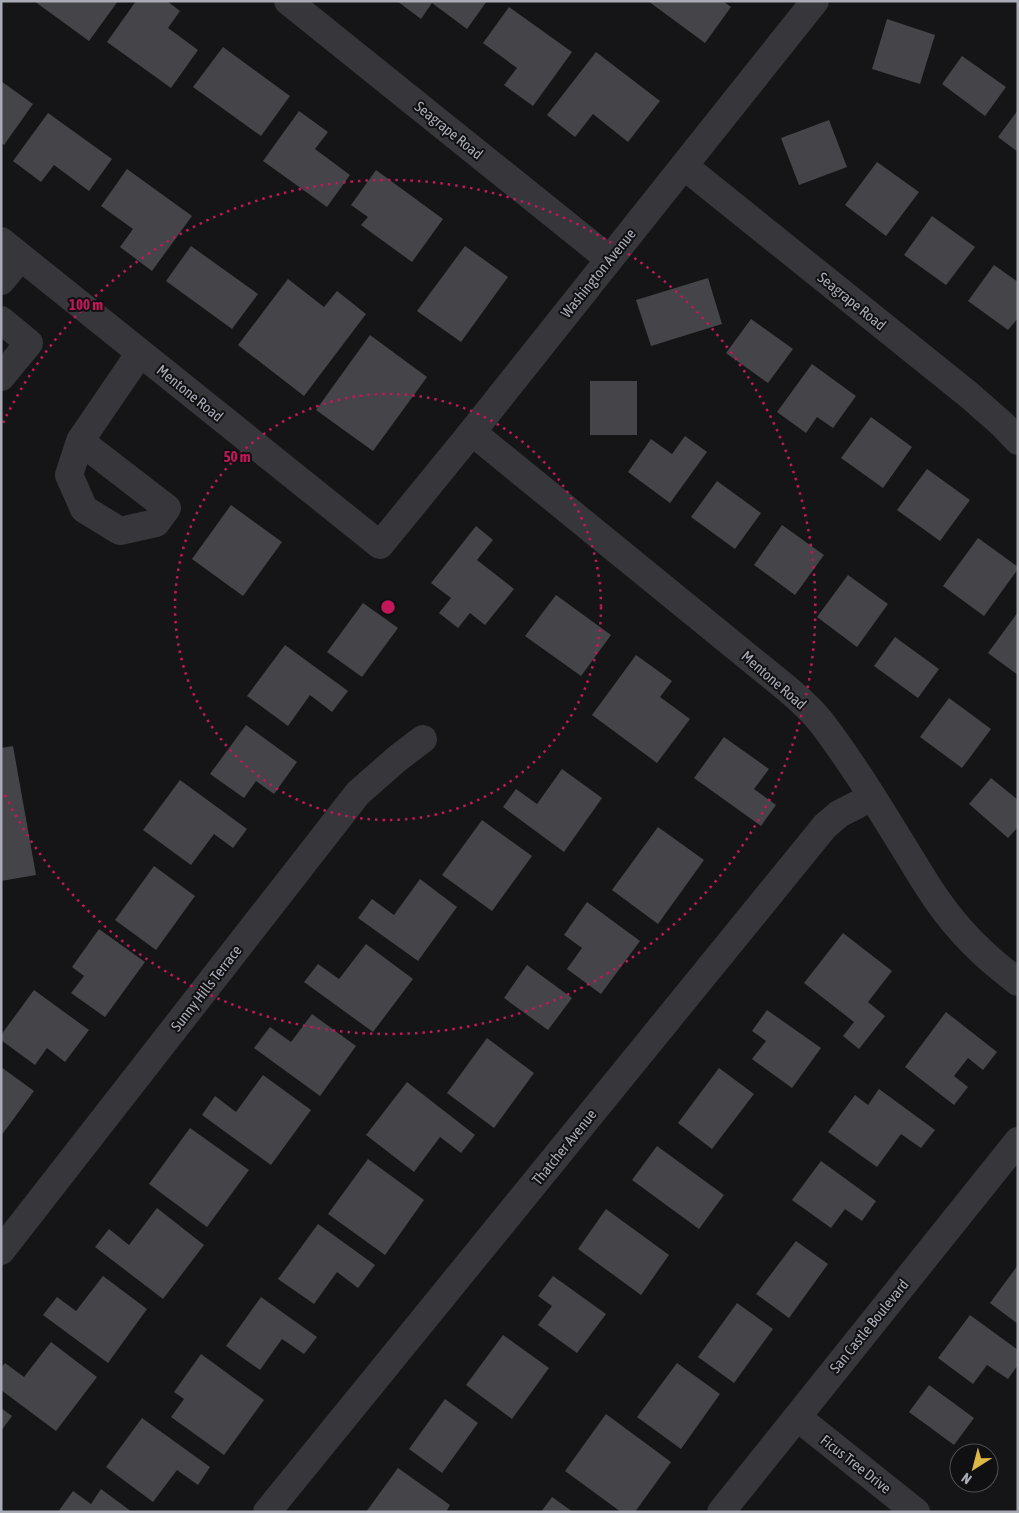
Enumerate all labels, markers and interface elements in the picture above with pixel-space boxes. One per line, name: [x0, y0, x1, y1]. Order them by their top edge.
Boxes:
street label: Seagrape Road: [412, 98, 486, 162]
street label: Washington Avenue: [557, 225, 639, 321]
street label: Seagrape Road: [815, 269, 889, 333]
text: 100 m: [69, 296, 103, 313]
street label: Mentone Road: [154, 361, 226, 425]
text: 50 m: [224, 448, 251, 465]
centre of rings: [379, 598, 397, 616]
street label: Mentone Road: [738, 647, 810, 713]
street label: Sunny Hills Terrace: [167, 942, 245, 1034]
street label: Thatcher Avenue: [528, 1106, 600, 1188]
street label: San Castle Boulevard: [826, 1276, 912, 1376]
street label: Ficus Tree Drive: [817, 1431, 895, 1497]
north arrow: [949, 1443, 999, 1493]
text: N: [958, 1470, 974, 1487]

